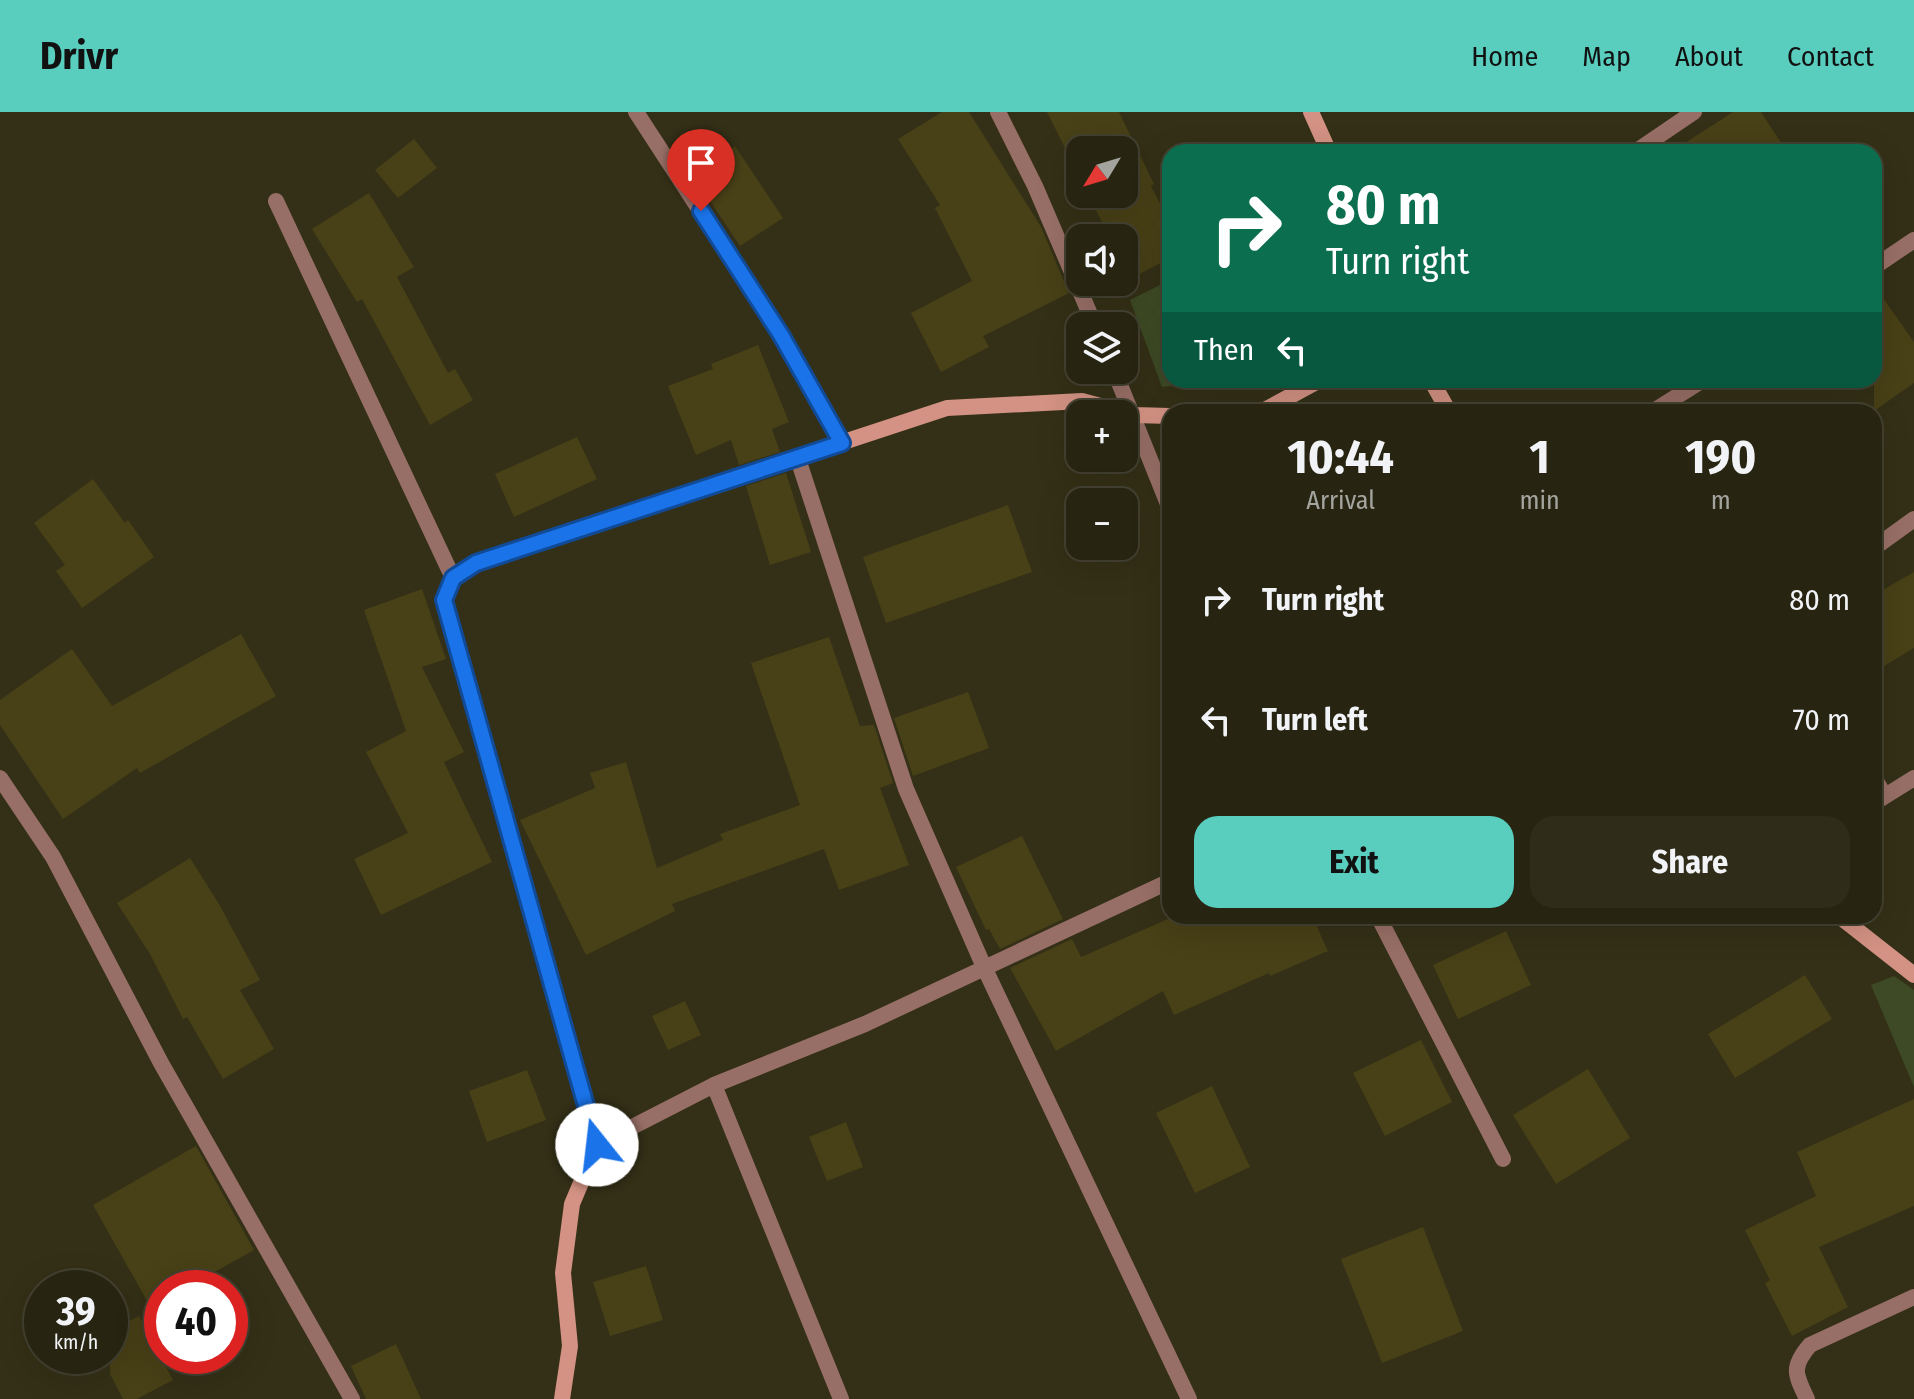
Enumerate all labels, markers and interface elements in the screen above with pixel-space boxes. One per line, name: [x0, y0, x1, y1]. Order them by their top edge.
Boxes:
text: Drivr: [40, 33, 118, 79]
text: Home: [1471, 40, 1538, 73]
text: Map: [1582, 40, 1631, 73]
text: About: [1675, 40, 1743, 73]
text: Contact: [1787, 40, 1874, 73]
pin: [667, 129, 735, 211]
north arrow: [1066, 136, 1138, 208]
map controls: [1066, 136, 1138, 560]
icon: arrive: [679, 141, 723, 185]
text: 80 m: [1326, 172, 1441, 239]
icon: right: [1194, 176, 1298, 280]
button: sound: [1066, 224, 1138, 296]
text: Turn right: [1326, 240, 1469, 284]
button: layers: [1066, 312, 1138, 384]
icon: left: [1270, 328, 1314, 372]
text: Then: [1194, 332, 1254, 368]
button: +: [1066, 400, 1138, 472]
text: 10:44: [1287, 428, 1394, 486]
text: 1: [1529, 428, 1550, 486]
text: 190: [1685, 428, 1757, 486]
text: Arrival: [1306, 485, 1375, 516]
text: min: [1519, 485, 1560, 516]
text: m: [1711, 485, 1731, 516]
button: −: [1066, 488, 1138, 560]
icon: right: [1194, 578, 1238, 622]
text: Turn right: [1262, 582, 1384, 618]
text: 80 m: [1789, 582, 1850, 618]
icon: left: [1194, 698, 1238, 742]
text: Turn left: [1262, 702, 1368, 738]
text: 70 m: [1792, 702, 1850, 738]
button: Exit: [1194, 816, 1514, 908]
button: Share: [1530, 816, 1850, 908]
position arrow: [555, 1103, 639, 1187]
speed limit sign: 40: [144, 1270, 248, 1374]
text: 39: [56, 1288, 96, 1336]
text: km/h: [54, 1330, 98, 1354]

